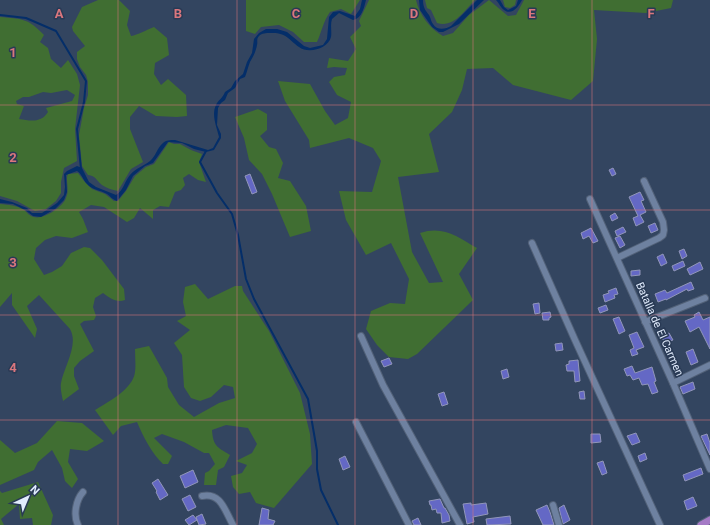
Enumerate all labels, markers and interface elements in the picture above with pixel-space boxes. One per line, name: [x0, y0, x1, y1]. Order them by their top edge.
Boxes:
text: A: [55, 6, 64, 21]
text: B: [174, 6, 182, 21]
text: C: [292, 6, 301, 21]
text: D: [410, 6, 418, 21]
text: E: [528, 6, 536, 21]
text: F: [647, 6, 655, 21]
text: 1: [9, 45, 17, 60]
text: 2: [9, 150, 17, 165]
text: 3: [9, 255, 17, 270]
street label: Batalla de El Carmen: [633, 280, 686, 378]
text: 4: [9, 360, 17, 375]
north arrow: [8, 477, 48, 517]
text: N: [27, 483, 42, 498]

